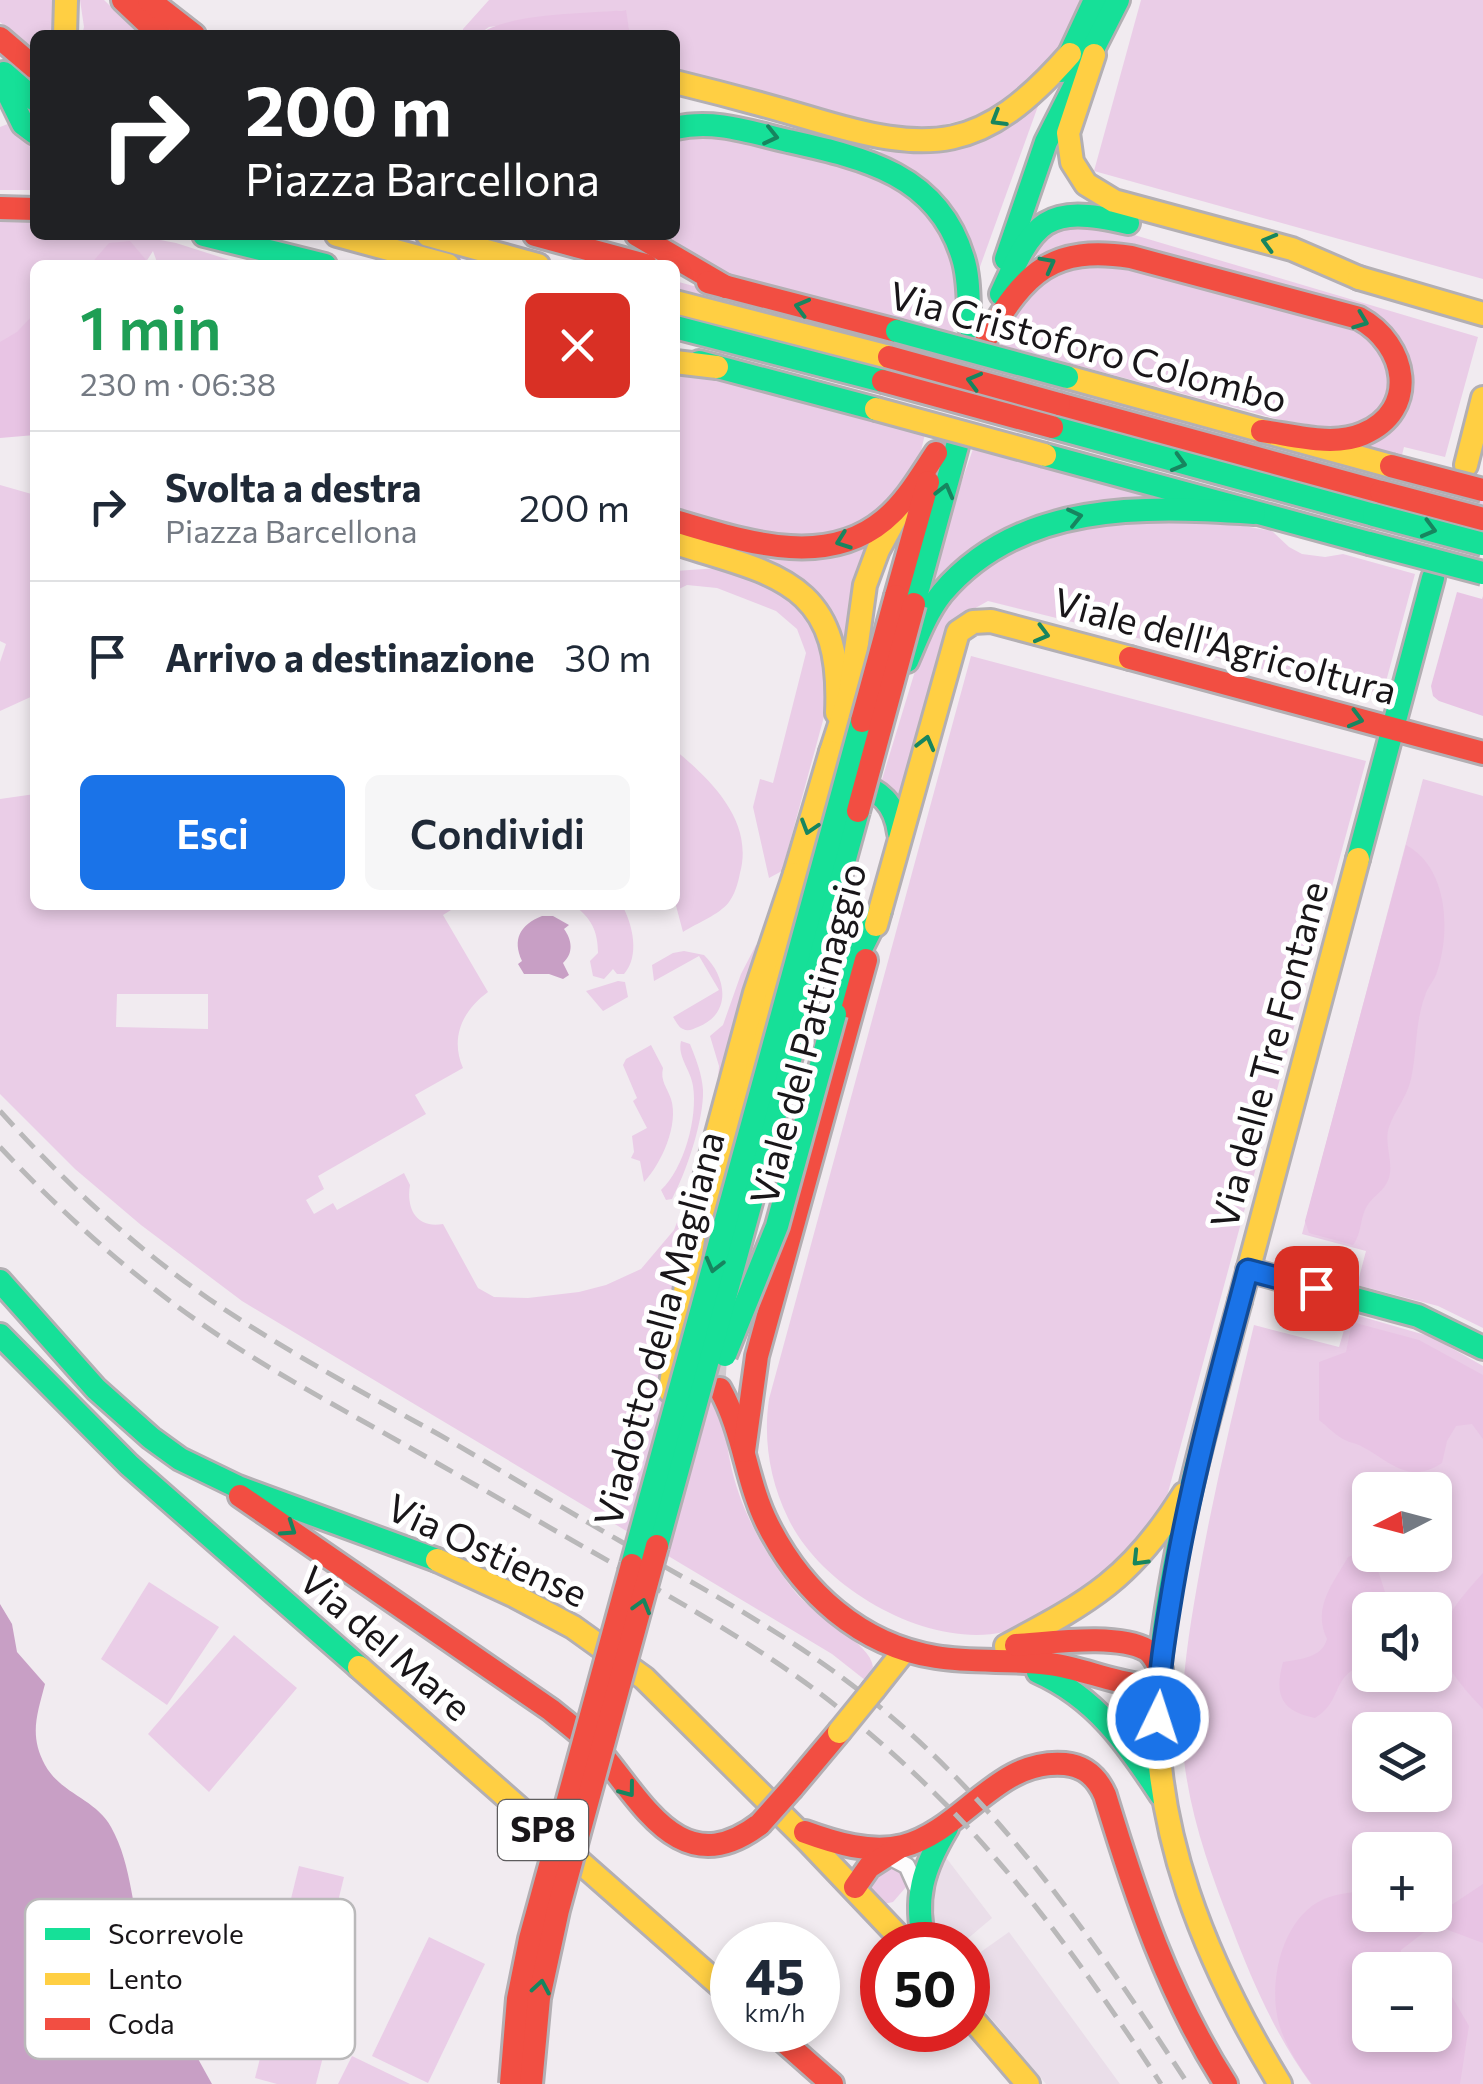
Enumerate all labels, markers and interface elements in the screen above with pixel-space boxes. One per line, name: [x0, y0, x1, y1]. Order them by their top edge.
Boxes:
text: 200 m: [245, 65, 452, 150]
icon: right: [80, 70, 210, 200]
one-way arrow: [991, 107, 1009, 126]
one-way arrow: [762, 124, 779, 145]
text: Piazza Barcellona: [245, 150, 600, 205]
one-way arrow: [1261, 233, 1278, 254]
one-way arrow: [1037, 257, 1056, 276]
street label: Via Cristoforo Colombo: [885, 270, 1293, 421]
text: 1 min: [80, 289, 221, 362]
button: close: [525, 293, 630, 398]
one-way arrow: [794, 297, 812, 318]
one-way arrow: [1351, 309, 1369, 329]
text: 230 m · 06:38: [80, 363, 276, 403]
one-way arrow: [966, 372, 983, 393]
one-way arrow: [1170, 452, 1187, 473]
text: Svolta a destra: [165, 463, 421, 510]
icon: right: [80, 479, 135, 534]
text: 200 m: [519, 483, 630, 530]
one-way arrow: [933, 483, 954, 501]
one-way arrow: [1066, 507, 1083, 528]
text: Piazza Barcellona: [165, 510, 418, 550]
one-way arrow: [1420, 518, 1437, 539]
one-way arrow: [836, 530, 853, 550]
street label: Viale dell'Agricoltura: [1049, 576, 1402, 713]
one-way arrow: [1033, 623, 1050, 644]
icon: arrive: [80, 629, 135, 684]
text: Arrivo a destinazione: [165, 633, 535, 680]
text: 30 m: [565, 633, 651, 680]
one-way arrow: [1347, 708, 1364, 729]
one-way arrow: [914, 734, 935, 752]
button: Esci: [80, 775, 345, 890]
button: Condividi: [365, 775, 630, 890]
one-way arrow: [800, 818, 821, 835]
street label: Viale del Pattinaggio: [738, 857, 875, 1209]
street label: Via delle Tre Fontane: [1199, 876, 1337, 1233]
street label: Viadotto della Magliana: [582, 1126, 733, 1531]
pin: [1274, 1246, 1359, 1331]
one-way arrow: [705, 1255, 726, 1272]
icon: arrive: [1289, 1261, 1344, 1316]
north arrow: [1352, 1472, 1452, 1572]
map controls: [1352, 1472, 1452, 2052]
street label: Via Ostiense: [380, 1482, 596, 1616]
one-way arrow: [279, 1516, 297, 1535]
one-way arrow: [1133, 1547, 1151, 1565]
street label: Via del Mare: [291, 1555, 482, 1730]
button: sound: [1352, 1592, 1452, 1692]
one-way arrow: [631, 1597, 652, 1615]
position arrow: [1106, 1666, 1210, 1770]
button: layers: [1352, 1712, 1452, 1812]
one-way arrow: [616, 1779, 633, 1797]
road number: SP8: [498, 1800, 588, 1860]
button: +: [1352, 1832, 1452, 1932]
legend: [25, 1899, 355, 2059]
text: Scorrevole: [108, 1916, 244, 1950]
speed limit sign: 50: [860, 1922, 990, 2052]
text: 45: [745, 1944, 805, 2005]
button: −: [1352, 1952, 1452, 2052]
text: Lento: [108, 1961, 183, 1995]
one-way arrow: [530, 1979, 551, 1995]
text: km/h: [745, 1997, 805, 2027]
text: Coda: [108, 2006, 175, 2040]

